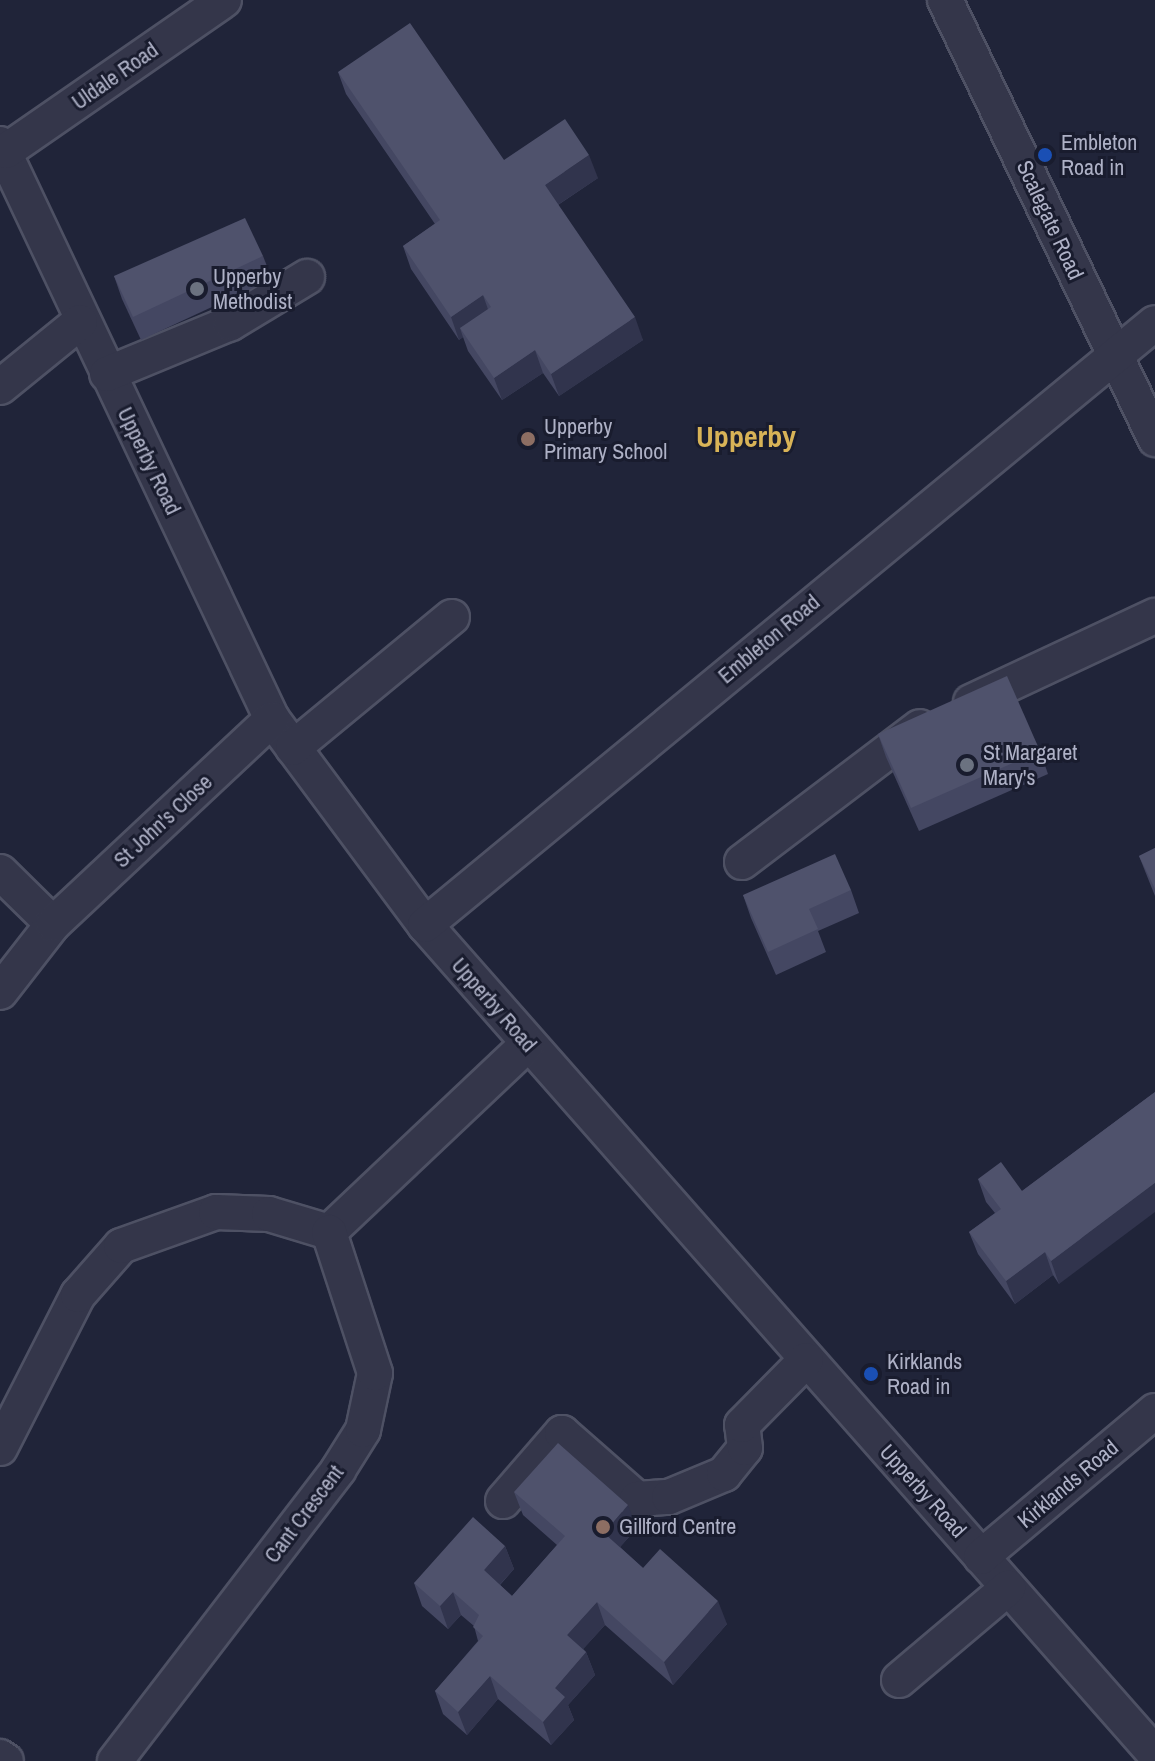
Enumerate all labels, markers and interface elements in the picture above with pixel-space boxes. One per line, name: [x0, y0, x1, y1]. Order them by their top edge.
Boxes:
street label: Uldale Road: [67, 37, 163, 115]
place label: Embleton Road in: [1061, 129, 1137, 180]
marker: Embleton Road in: [1036, 146, 1054, 164]
street label: Scalegate Road: [1011, 156, 1089, 284]
place label: Upperby Methodist: [213, 263, 292, 314]
marker: Upperby Methodist: [188, 280, 206, 298]
street label: Upperby Road: [112, 403, 186, 519]
place label: Upperby Primary School: [544, 413, 667, 464]
district label: Upperby: [696, 418, 796, 454]
marker: Upperby Primary School: [519, 430, 537, 448]
street label: Embleton Road: [713, 589, 825, 689]
place label: St Margaret Mary's: [983, 739, 1077, 790]
marker: St Margaret Mary's: [958, 756, 976, 774]
street label: St John's Close: [108, 769, 218, 873]
street label: Upperby Road: [446, 952, 542, 1058]
place label: Kirklands Road in: [887, 1348, 962, 1400]
marker: Kirklands Road in: [862, 1365, 880, 1383]
street label: Kirklands Road: [1012, 1434, 1124, 1534]
street label: Upperby Road: [874, 1439, 972, 1543]
street label: Cant Crescent: [259, 1460, 349, 1568]
place label: Gillford Centre: [619, 1514, 736, 1540]
marker: Gillford Centre: [594, 1518, 612, 1536]

